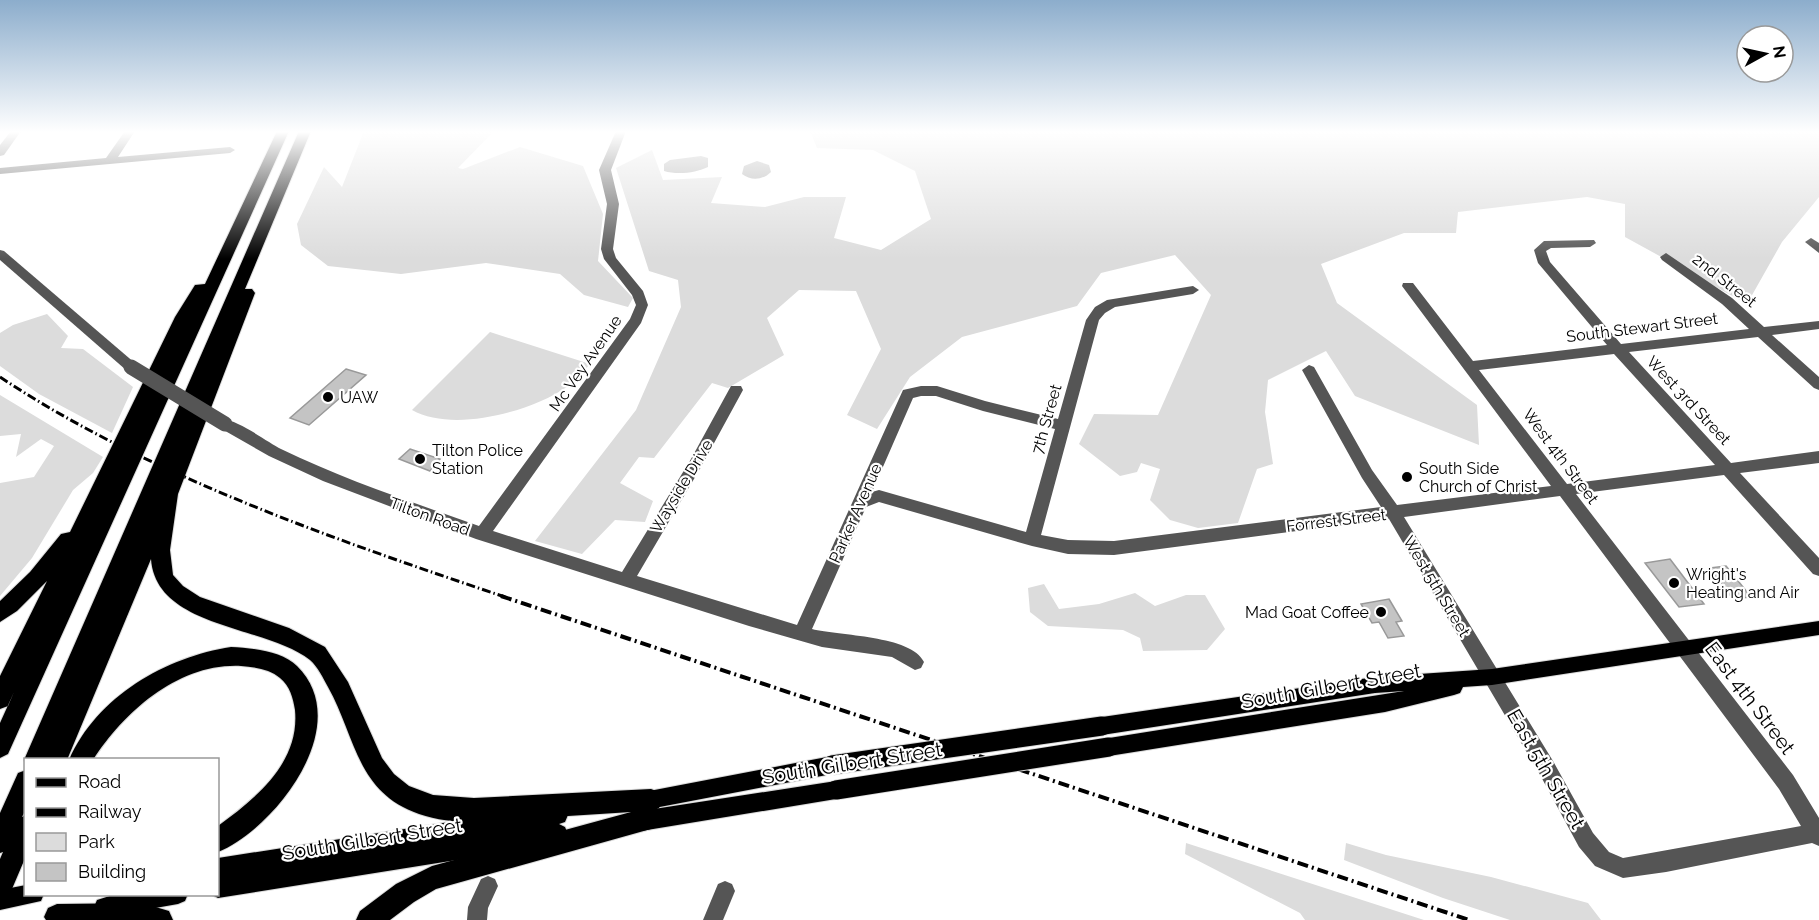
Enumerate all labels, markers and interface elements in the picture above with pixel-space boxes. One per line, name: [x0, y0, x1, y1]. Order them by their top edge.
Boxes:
north arrow: [1735, 24, 1795, 84]
text: N: [1769, 45, 1790, 59]
street label: 2nd Street: [1689, 249, 1761, 312]
street label: South Stewart Street: [1565, 309, 1719, 346]
street label: Mc Vey Avenue: [545, 311, 626, 415]
street label: West 3rd Street: [1643, 352, 1735, 449]
street label: 7th Street: [1027, 381, 1066, 456]
place label: UAW: [340, 388, 378, 407]
marker: UAW: [321, 390, 335, 404]
street label: West 4th Street: [1519, 405, 1603, 508]
street label: Wayside Drive: [646, 436, 717, 536]
place label: Tilton Police Station: [432, 441, 523, 478]
marker: Tilton Police Station: [413, 452, 427, 466]
place label: South Side Church of Christ: [1419, 459, 1538, 496]
street label: Parker Avenue: [825, 461, 886, 566]
marker: South Side Church of Christ: [1400, 470, 1414, 484]
street label: Tilton Road: [387, 493, 473, 540]
street label: Forrest Street: [1285, 505, 1388, 536]
street label: West 5th Street: [1399, 532, 1474, 641]
place label: Wright's Heating and Air: [1686, 565, 1800, 602]
marker: Wright's Heating and Air: [1667, 576, 1681, 590]
place label: Mad Goat Coffee: [1245, 603, 1369, 622]
marker: Mad Goat Coffee: [1374, 605, 1388, 619]
street label: East 4th Street: [1700, 637, 1800, 759]
street label: South Gilbert Street: [1239, 658, 1423, 714]
street label: East 5th Street: [1502, 705, 1590, 833]
street label: South Gilbert Street: [760, 737, 944, 789]
legend: [24, 758, 219, 896]
text: Road: [78, 771, 121, 792]
text: Railway: [78, 801, 142, 822]
street label: South Gilbert Street: [280, 813, 464, 865]
text: Park: [78, 831, 115, 852]
text: Building: [78, 861, 146, 882]

